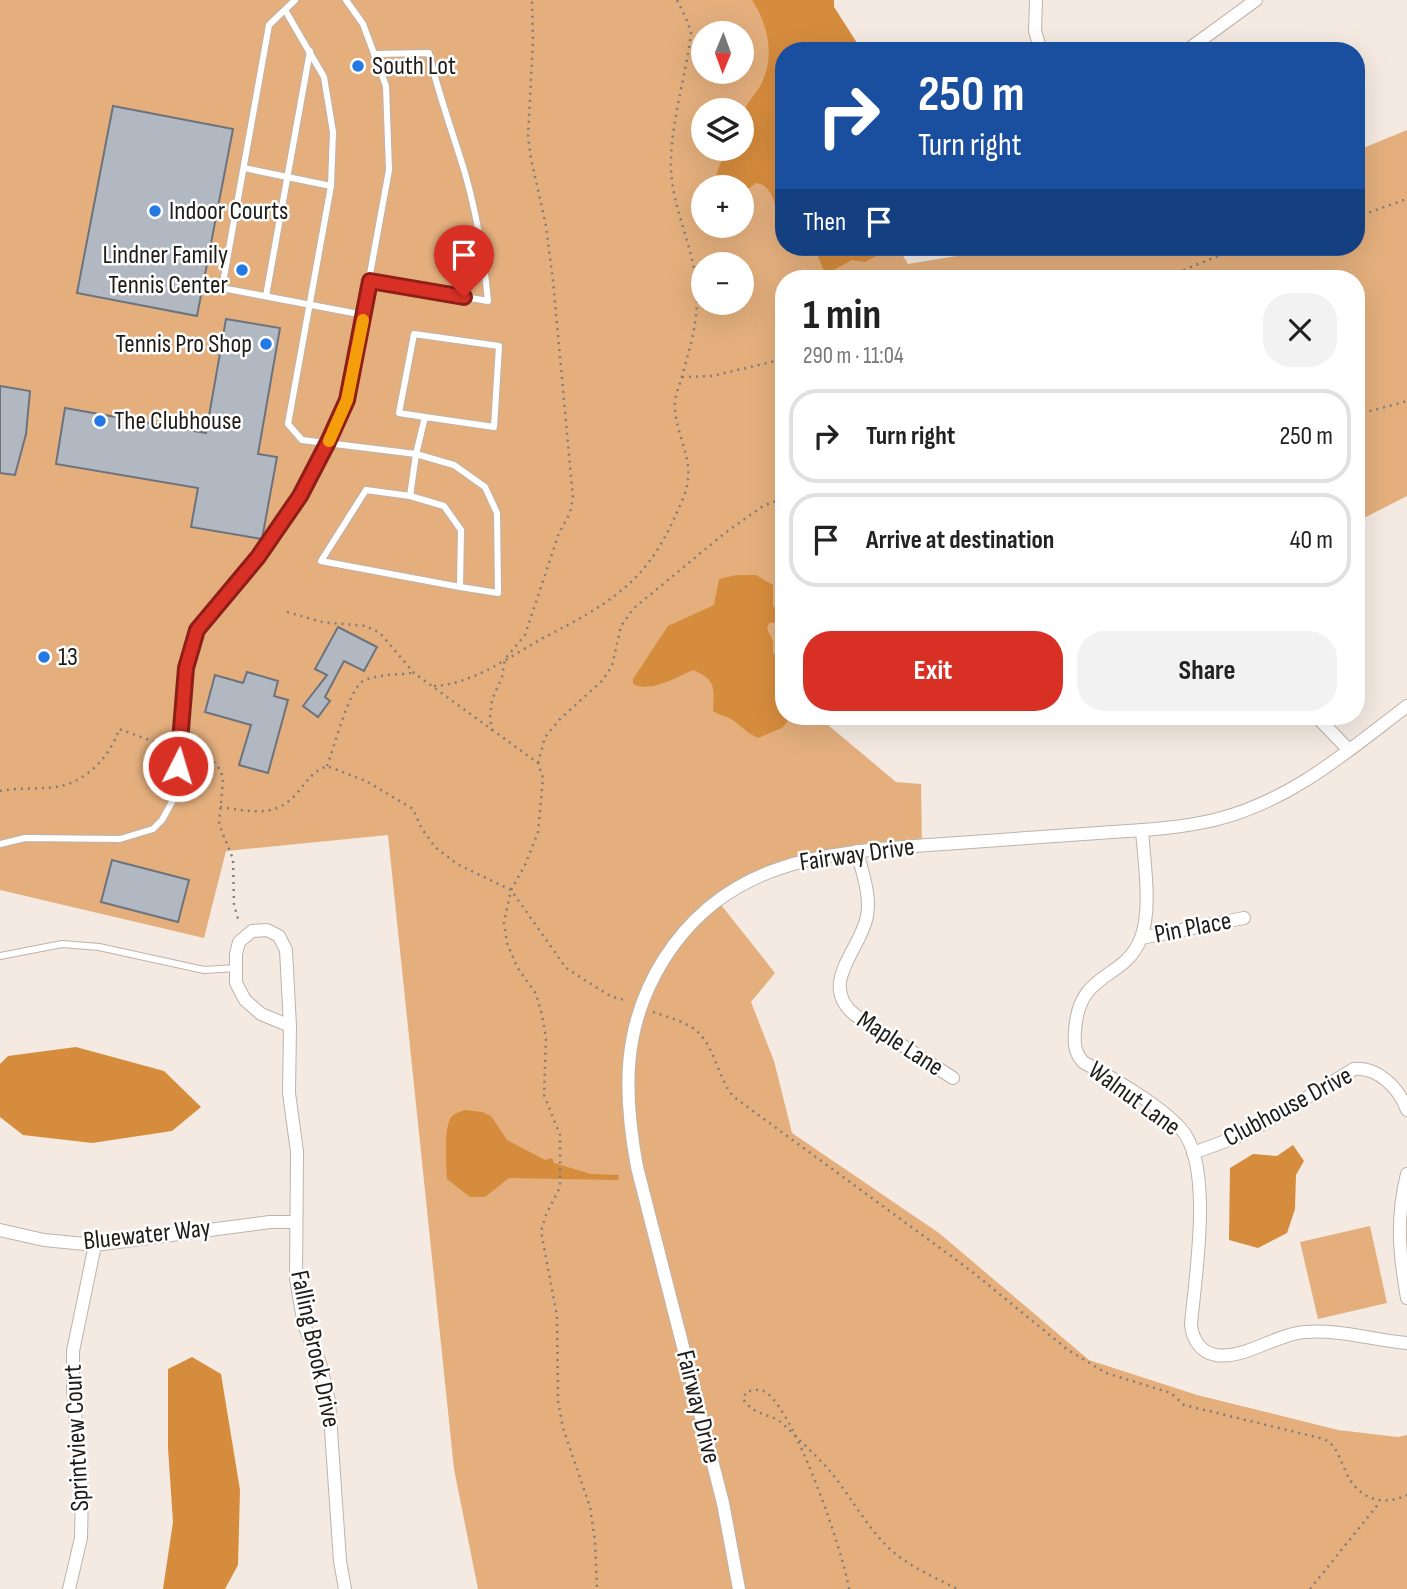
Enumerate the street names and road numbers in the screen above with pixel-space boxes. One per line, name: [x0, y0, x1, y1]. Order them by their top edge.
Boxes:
street label: Fairway Drive: [798, 832, 916, 878]
street label: Pin Place: [1152, 905, 1234, 951]
street label: Maple Lane: [851, 1005, 949, 1083]
street label: Walnut Lane: [1082, 1055, 1186, 1143]
street label: Clubhouse Drive: [1218, 1060, 1358, 1154]
street label: Bluewater Way: [82, 1213, 212, 1257]
street label: Falling Brook Drive: [283, 1268, 347, 1430]
street label: Fairway Drive: [669, 1347, 727, 1467]
street label: Sprintview Court: [58, 1364, 96, 1512]

